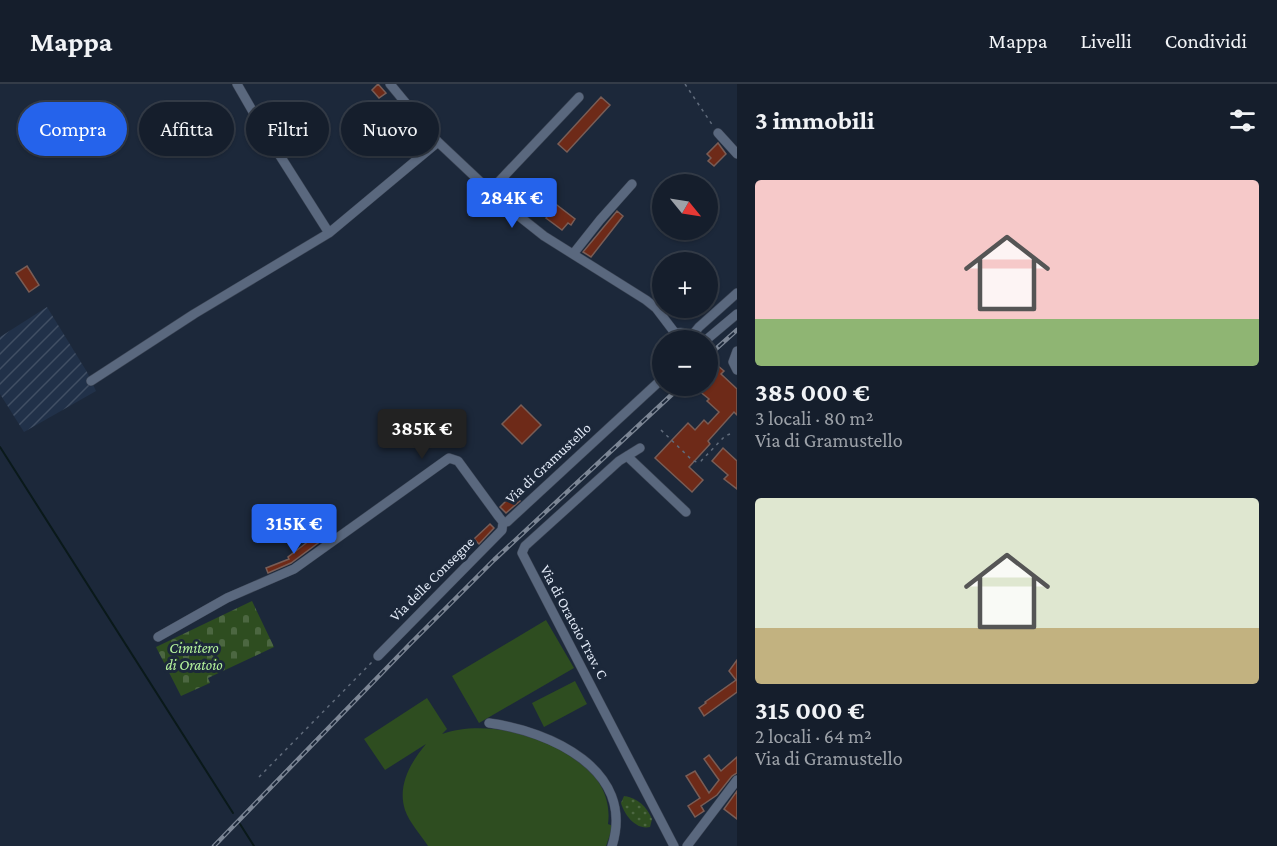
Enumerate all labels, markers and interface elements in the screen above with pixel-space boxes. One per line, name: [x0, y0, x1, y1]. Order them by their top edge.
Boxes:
text: Mappa: [30, 26, 113, 57]
text: Mappa: [989, 29, 1047, 53]
text: Livelli: [1080, 29, 1132, 53]
text: Condividi: [1165, 29, 1247, 53]
chip: Compra: [18, 102, 127, 156]
chip: Affitta: [139, 102, 234, 156]
chip: Filtri: [246, 102, 329, 156]
chip: Nuovo: [341, 102, 439, 156]
icon: filters: [1226, 104, 1259, 137]
text: 3 immobili: [755, 106, 875, 135]
north arrow: [652, 174, 718, 240]
map controls: [652, 174, 718, 396]
pin: 284K €: [463, 178, 561, 229]
text: 284K €: [481, 186, 543, 208]
icon: home: [953, 219, 1061, 327]
button: +: [652, 252, 718, 318]
button: −: [652, 330, 718, 396]
text: 385 000 €: [755, 378, 870, 407]
text: 3 locali · 80 m²: [755, 407, 873, 429]
pin: 385K €: [373, 409, 471, 460]
text: 385K €: [392, 417, 452, 439]
street label: Via di Gramustello: [502, 419, 594, 507]
text: Via di Gramustello: [755, 429, 903, 451]
pin: 315K €: [245, 504, 343, 555]
text: 315K €: [266, 512, 322, 534]
street label: Via delle Consegne: [387, 533, 478, 625]
icon: home: [953, 537, 1061, 645]
street label: Via di Oratoio Trav. C: [537, 562, 611, 682]
park label: Cimitero di Oratoio: [165, 640, 223, 673]
text: 315 000 €: [755, 696, 865, 725]
text: 2 locali · 64 m²: [755, 725, 872, 747]
text: Via di Gramustello: [755, 747, 903, 769]

